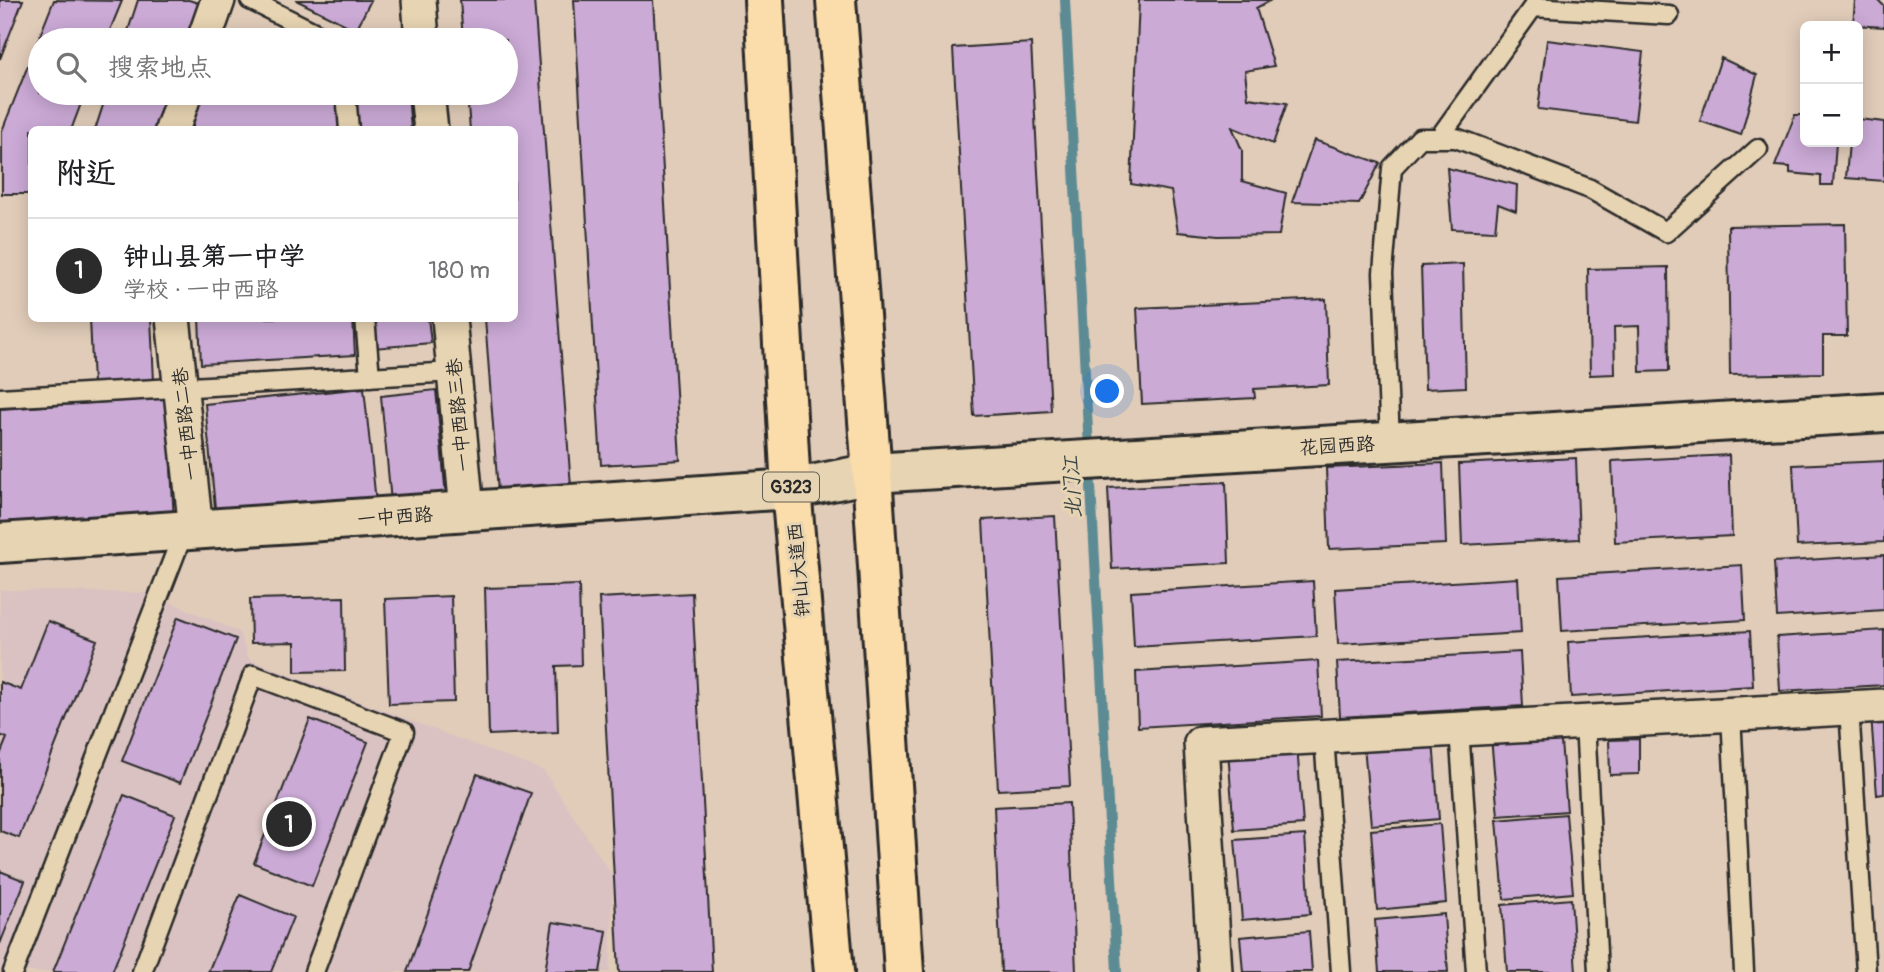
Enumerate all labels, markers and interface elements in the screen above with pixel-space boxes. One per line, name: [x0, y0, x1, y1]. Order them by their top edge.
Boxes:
map controls: [1800, 21, 1863, 147]
button: +: [1800, 21, 1863, 84]
search box: [28, 28, 518, 105]
icon: search: [52, 48, 90, 86]
text: 搜索地点: [108, 52, 212, 84]
button: −: [1800, 84, 1863, 147]
text: 附近: [56, 155, 116, 192]
text: 钟山县第一中学: [123, 241, 305, 273]
text: 1: [75, 256, 84, 285]
text: 180 m: [428, 256, 490, 285]
text: 学校 · 一中西路: [123, 275, 278, 304]
street label: 一中西路三巷: [442, 357, 476, 473]
street label: 一中西路二巷: [168, 366, 204, 482]
your location: [1090, 374, 1124, 408]
street label: 花园西路: [1298, 432, 1376, 460]
water label: 北门江: [1057, 454, 1088, 519]
road number: G323: [763, 472, 819, 502]
street label: 一中西路: [356, 502, 434, 532]
street label: 钟山大道西: [783, 522, 815, 618]
pin: 1: [266, 798, 312, 850]

